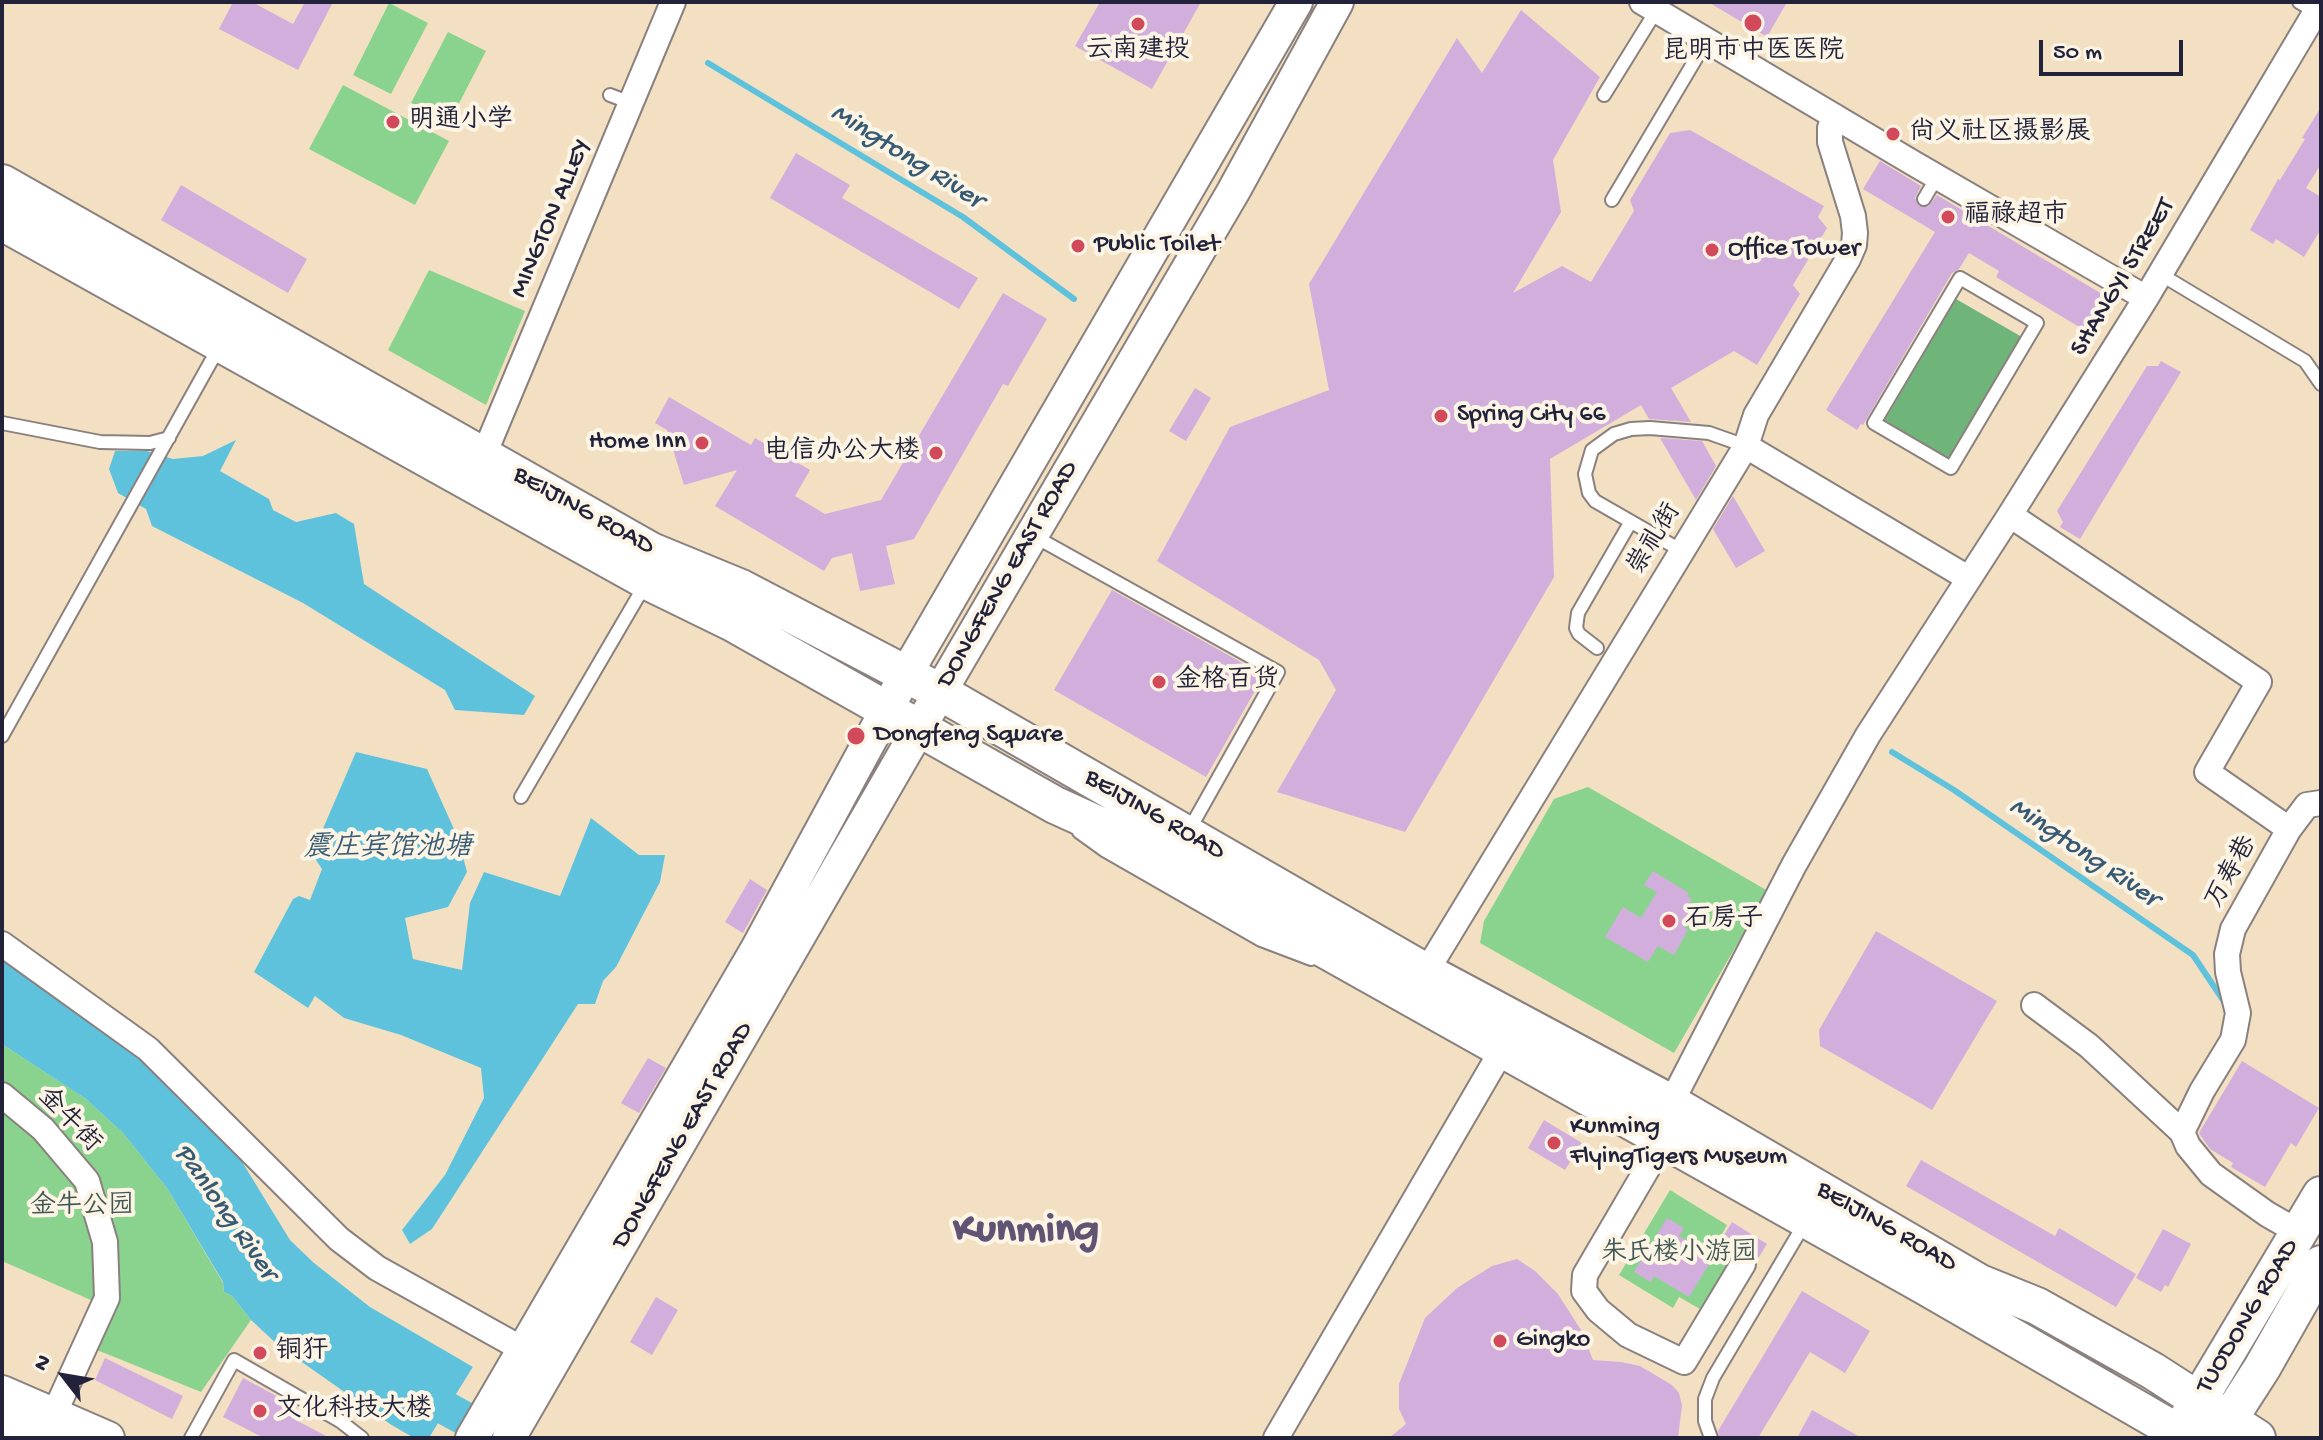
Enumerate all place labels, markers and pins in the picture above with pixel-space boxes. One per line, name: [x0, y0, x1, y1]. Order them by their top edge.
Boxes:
marker: 昆明市中医医院: [1742, 12, 1764, 34]
marker: 云南建投: [1129, 15, 1147, 33]
place label: 云南建投: [1086, 36, 1190, 68]
place label: 昆明市中医医院: [1662, 37, 1844, 69]
place label: 明通小学: [409, 106, 513, 138]
marker: 明通小学: [384, 113, 402, 131]
place label: 尚义社区摄影展: [1909, 118, 2091, 150]
marker: 尚义社区摄影展: [1884, 125, 1902, 143]
place label: 福禄超市: [1964, 201, 2068, 233]
marker: 福禄超市: [1939, 208, 1957, 226]
place label: Public Toilet: [1094, 230, 1220, 262]
place label: Office Tower: [1728, 234, 1860, 266]
marker: Public Toilet: [1069, 237, 1087, 255]
marker: Office Tower: [1703, 241, 1721, 259]
place label: Spring City 66: [1457, 400, 1606, 432]
marker: Spring City 66: [1432, 407, 1450, 425]
place label: Home Inn: [589, 427, 686, 459]
marker: Home Inn: [693, 434, 711, 452]
place label: 电信办公大楼: [764, 437, 920, 469]
marker: 电信办公大楼: [927, 444, 945, 462]
place label: 金格百货: [1175, 666, 1279, 698]
marker: 金格百货: [1150, 673, 1168, 691]
place label: Dongfeng Square: [874, 720, 1063, 752]
marker: Dongfeng Square: [845, 725, 867, 747]
place label: 石房子: [1685, 905, 1763, 937]
marker: 石房子: [1660, 912, 1678, 930]
place label: Kunming FlyingTigers Museum: [1570, 1112, 1787, 1174]
marker: Kunming FlyingTigers Museum: [1545, 1134, 1563, 1152]
place label: Gingko: [1516, 1325, 1590, 1357]
marker: Gingko: [1491, 1332, 1509, 1350]
place label: 铜犴: [276, 1337, 328, 1369]
marker: 铜犴: [251, 1344, 269, 1362]
place label: 文化科技大楼: [276, 1395, 432, 1427]
marker: 文化科技大楼: [251, 1402, 269, 1420]

